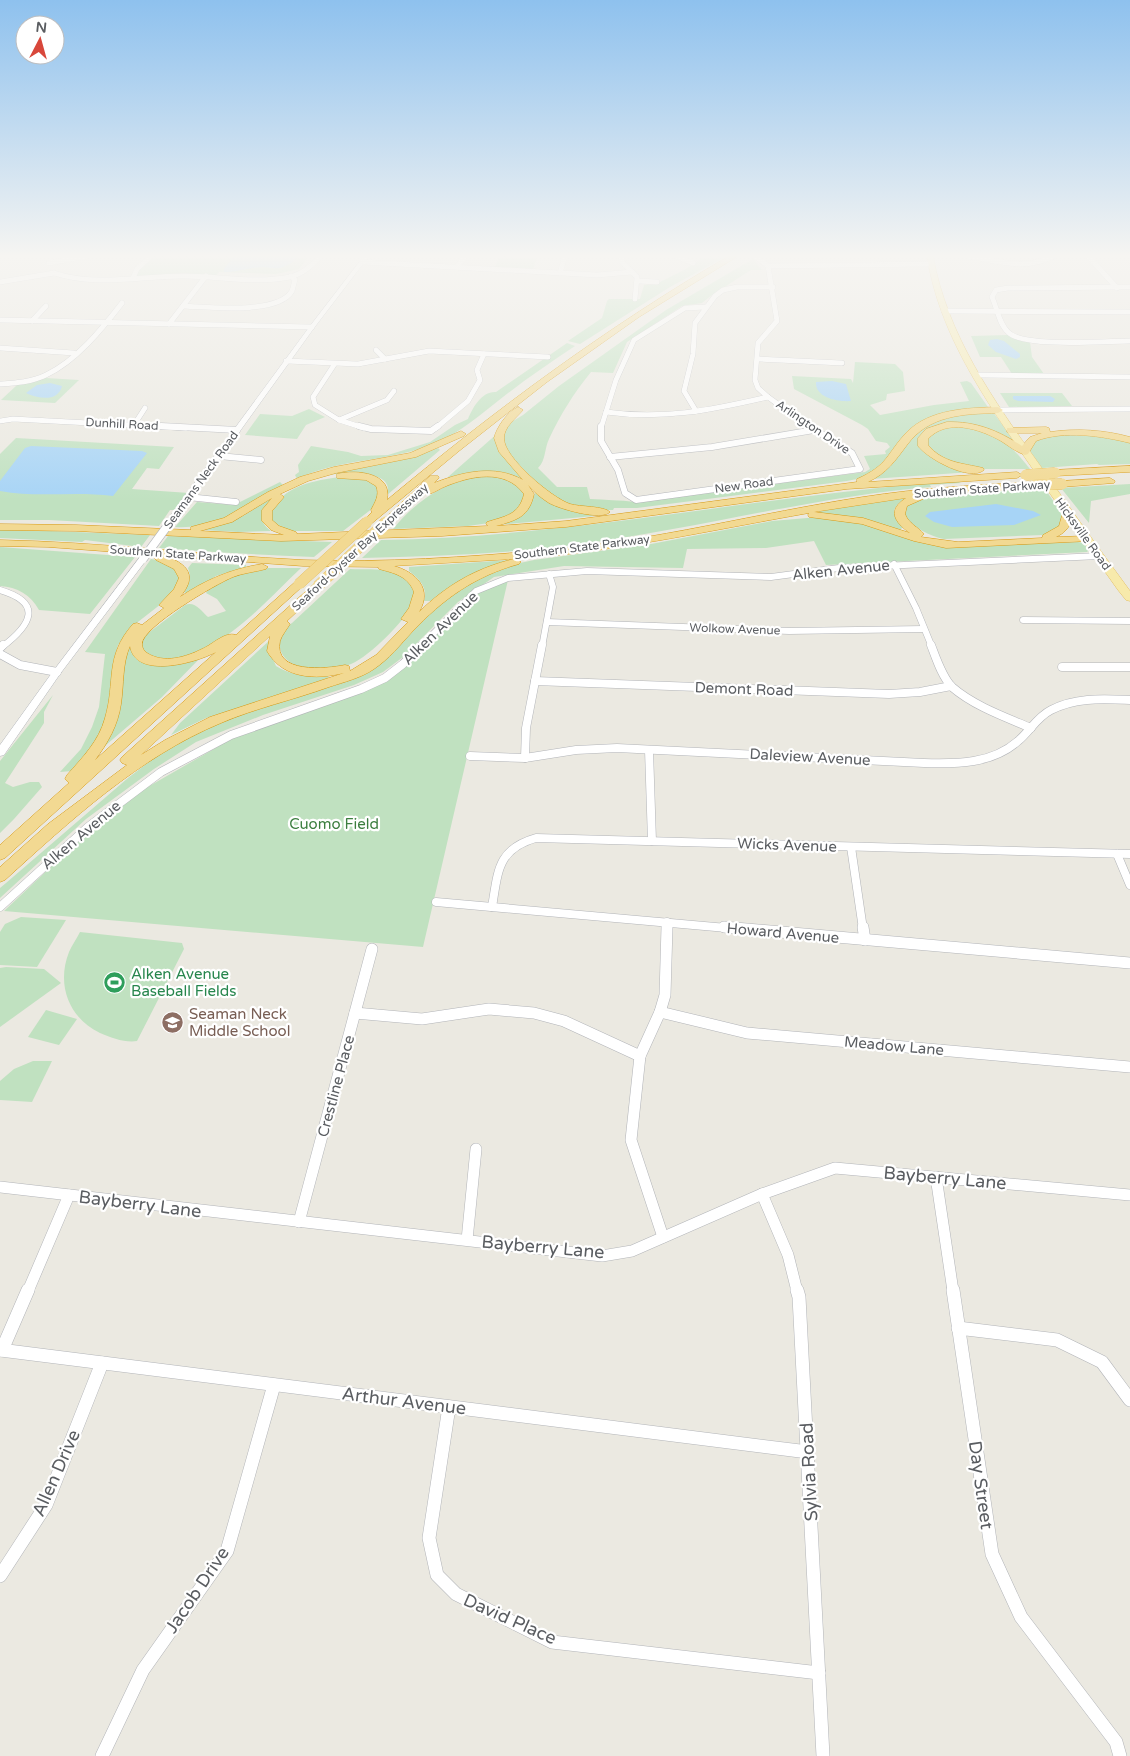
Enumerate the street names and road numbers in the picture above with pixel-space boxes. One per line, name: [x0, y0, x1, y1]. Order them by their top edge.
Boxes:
street label: Arlington Drive: [773, 397, 853, 457]
street label: Dunhill Road: [85, 415, 159, 433]
street label: Seamans Neck Road: [161, 428, 241, 532]
street label: New Road: [714, 474, 774, 496]
street label: Southern State Parkway: [913, 477, 1051, 501]
street label: Seaford-Oyster Bay Expressway: [289, 480, 431, 614]
street label: Hicksville Road: [1052, 495, 1114, 573]
street label: Southern State Parkway: [513, 532, 651, 562]
street label: Southern State Parkway: [109, 542, 247, 566]
street label: Alken Avenue: [791, 556, 891, 584]
street label: Alken Avenue: [398, 587, 482, 669]
street label: Wolkow Avenue: [689, 620, 781, 638]
street label: Demont Road: [694, 678, 794, 700]
street label: Daleview Avenue: [749, 745, 871, 769]
street label: Alken Avenue: [38, 797, 124, 873]
street label: Wicks Avenue: [737, 834, 837, 856]
street label: Howard Avenue: [726, 919, 840, 947]
street label: Crestline Place: [314, 1033, 358, 1139]
street label: Meadow Lane: [843, 1033, 945, 1059]
street label: Bayberry Lane: [883, 1162, 1007, 1194]
street label: Bayberry Lane: [77, 1186, 203, 1222]
street label: Bayberry Lane: [481, 1231, 605, 1263]
street label: Arthur Avenue: [341, 1382, 467, 1420]
street label: Sylvia Road: [795, 1422, 823, 1522]
street label: Allen Drive: [27, 1426, 85, 1520]
street label: Day Street: [964, 1439, 998, 1531]
street label: Jacob Drive: [160, 1543, 234, 1637]
street label: David Place: [460, 1589, 560, 1649]

